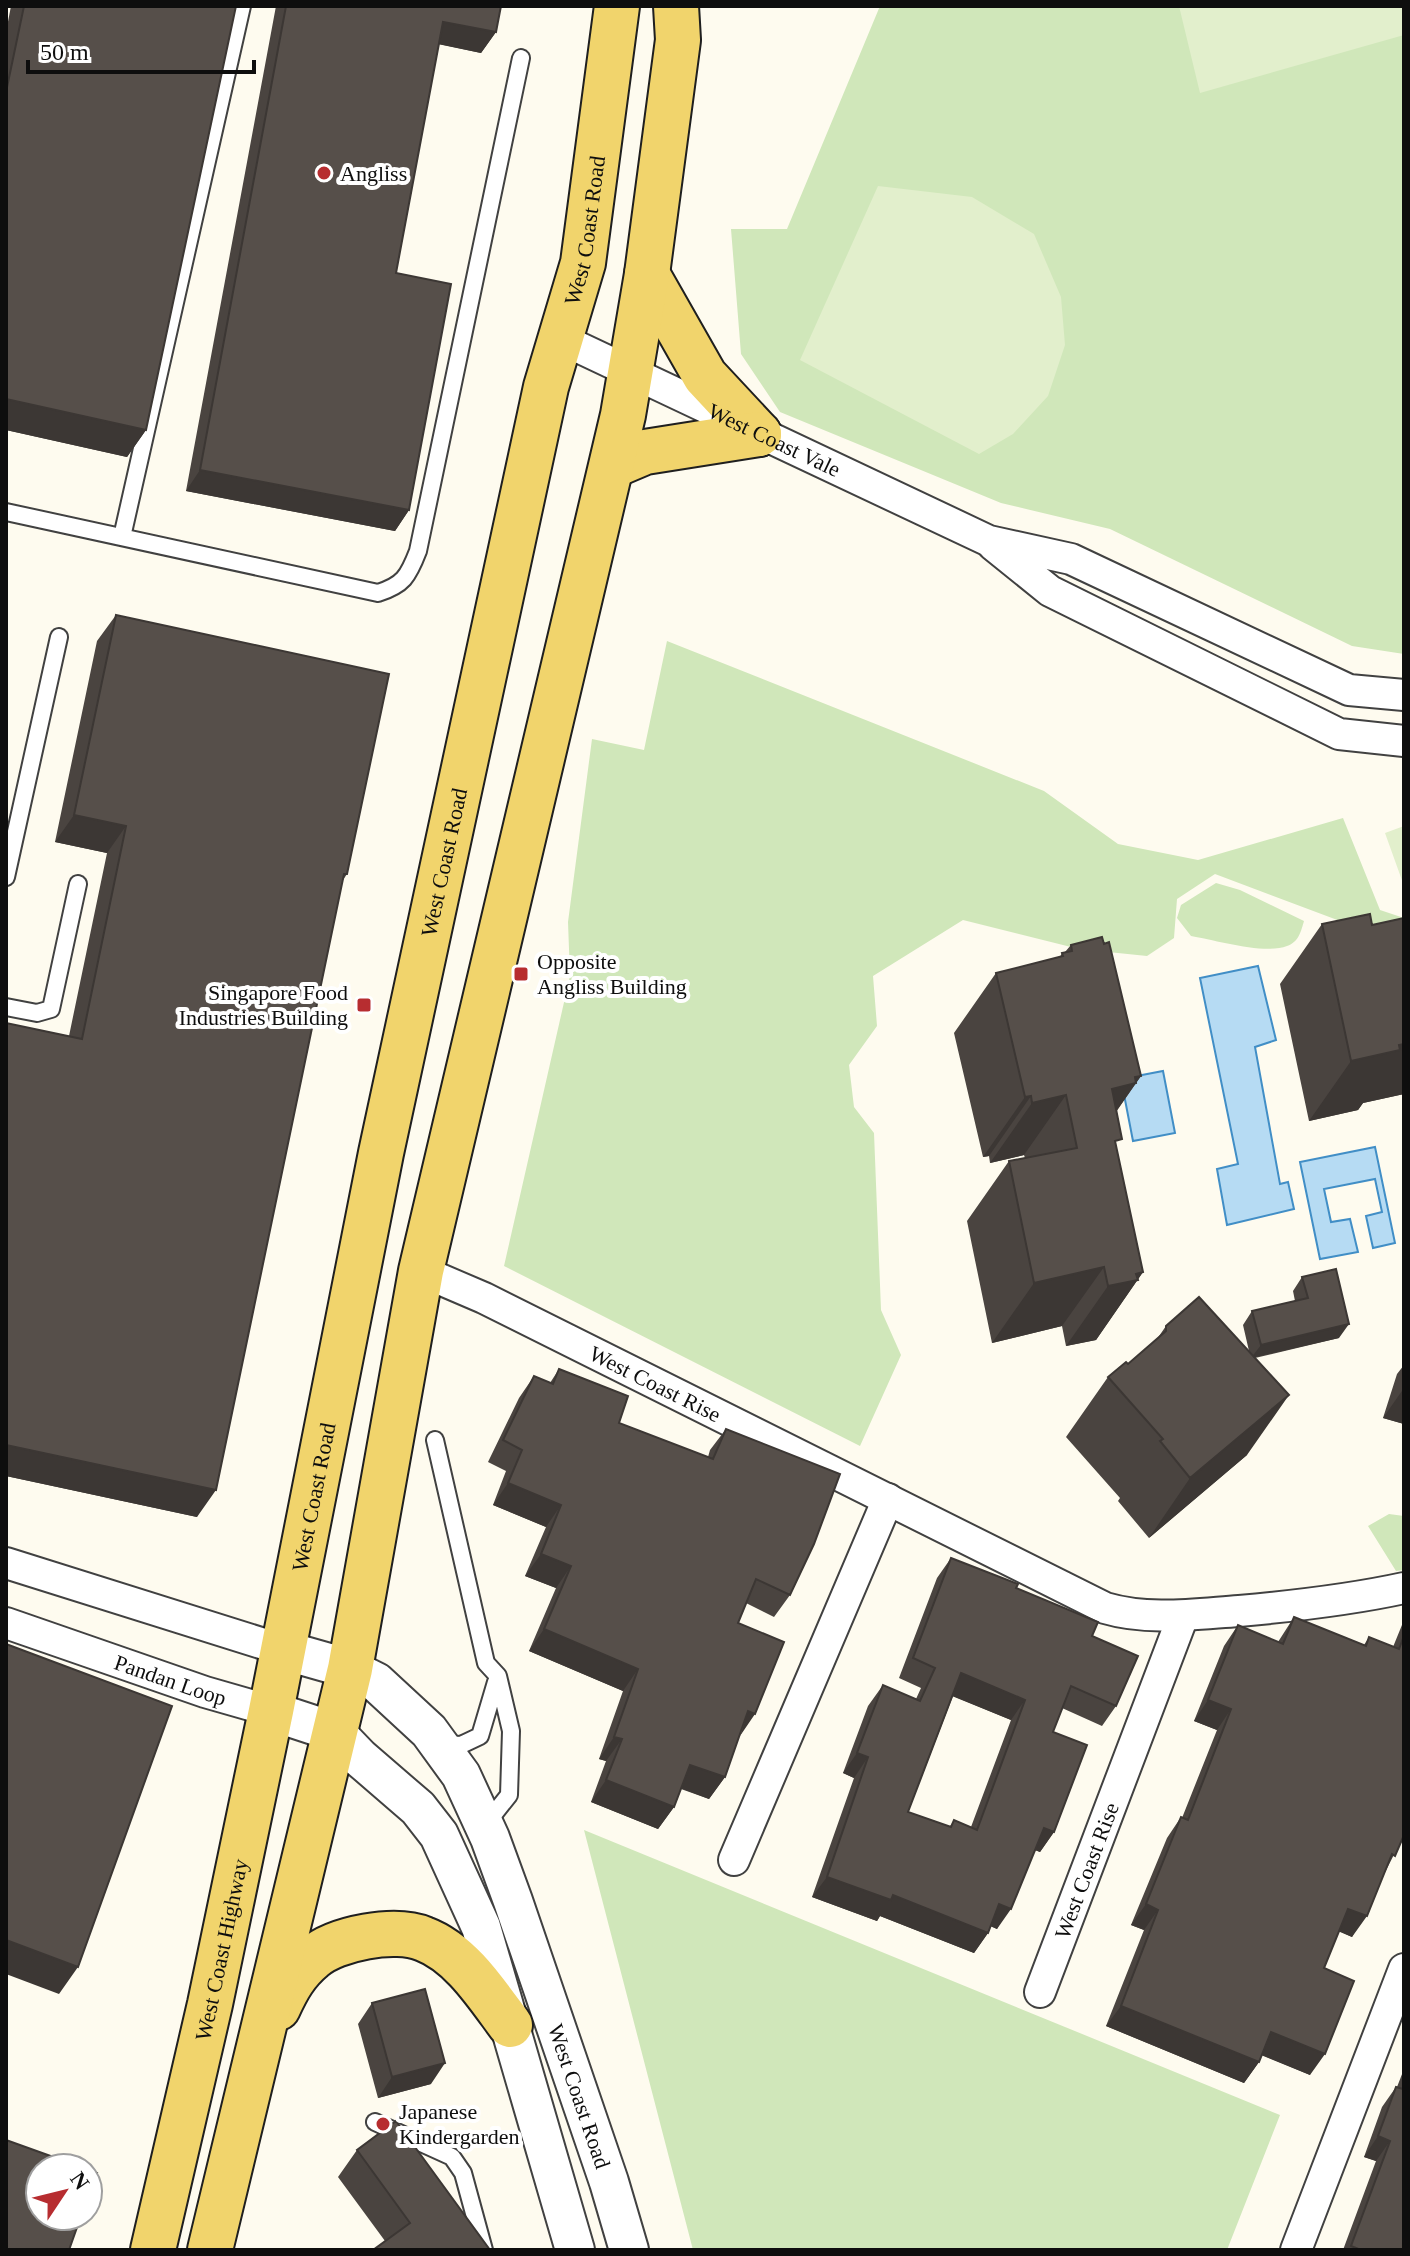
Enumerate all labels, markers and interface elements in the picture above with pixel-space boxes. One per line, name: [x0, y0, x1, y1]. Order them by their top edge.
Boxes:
scale bar: [28, 24, 254, 74]
text: 50 m: [40, 39, 89, 65]
street label: West Coast Road: [559, 154, 610, 308]
place label: Angliss: [340, 161, 407, 186]
marker: Angliss: [315, 164, 333, 182]
street label: West Coast Vale: [704, 398, 844, 482]
street label: West Coast Road: [416, 786, 472, 939]
place label: Opposite Angliss Building: [537, 949, 687, 999]
marker: Opposite Angliss Building: [512, 965, 530, 983]
place label: Singapore Food Industries Building: [179, 980, 348, 1030]
marker: Singapore Food Industries Building: [355, 996, 373, 1014]
street label: West Coast Rise: [585, 1341, 725, 1427]
street label: West Coast Road: [287, 1420, 341, 1574]
street label: Pandan Loop: [111, 1650, 229, 1711]
street label: West Coast Rise: [1049, 1799, 1124, 1942]
street label: West Coast Highway: [190, 1857, 253, 2043]
street label: West Coast Road: [543, 2021, 615, 2172]
place label: Japanese Kindergarden: [399, 2099, 520, 2149]
marker: Japanese Kindergarden: [374, 2115, 392, 2133]
north arrow: [24, 2152, 104, 2232]
text: N: [65, 2167, 95, 2195]

